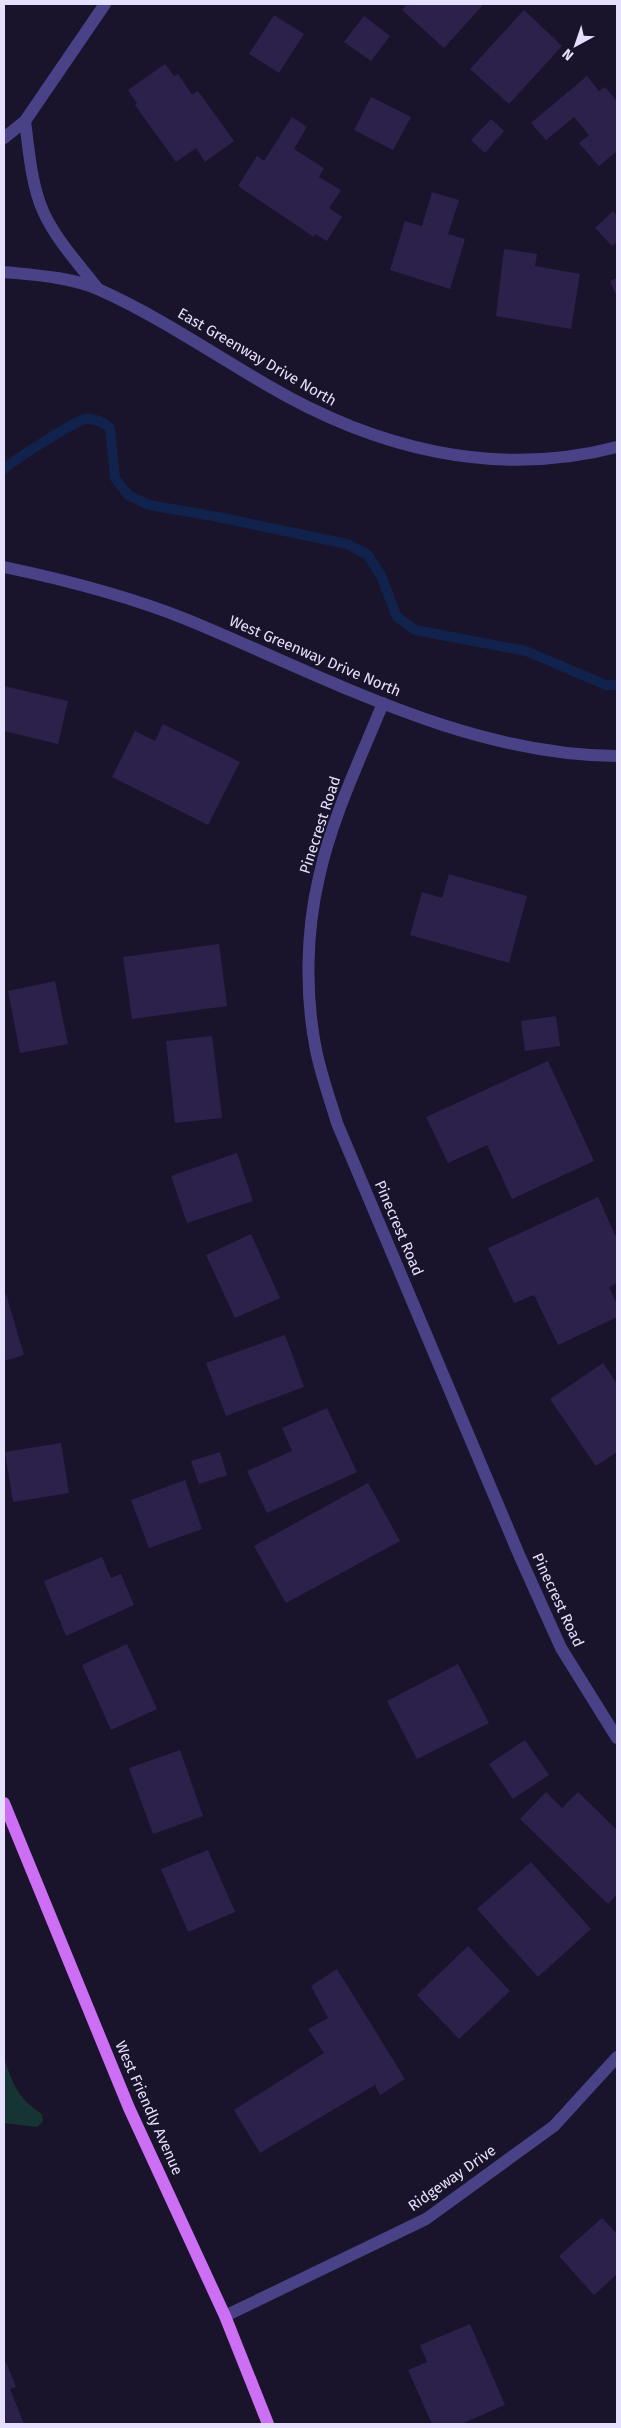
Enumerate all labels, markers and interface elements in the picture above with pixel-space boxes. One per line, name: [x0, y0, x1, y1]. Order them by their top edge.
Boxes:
north arrow: [551, 20, 601, 70]
text: N: [559, 45, 577, 64]
street label: East Greenway Drive North: [174, 304, 340, 410]
street label: West Greenway Drive North: [226, 612, 404, 700]
street label: Pinecrest Road: [296, 774, 344, 876]
street label: Pinecrest Road: [371, 1178, 427, 1278]
street label: Pinecrest Road: [528, 1550, 588, 1650]
street label: West Friendly Avenue: [111, 2038, 187, 2178]
street label: Ridgeway Drive: [405, 2141, 499, 2215]

